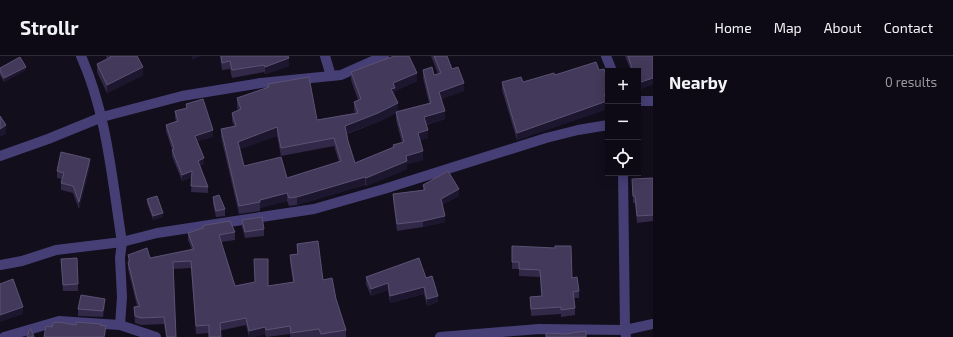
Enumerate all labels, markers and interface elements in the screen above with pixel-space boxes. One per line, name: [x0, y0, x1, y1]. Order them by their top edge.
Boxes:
text: Strollr: [20, 16, 79, 39]
text: Home: [715, 19, 752, 36]
text: Map: [774, 19, 802, 36]
text: About: [824, 19, 862, 36]
text: Contact: [884, 19, 933, 36]
map controls: [605, 68, 641, 176]
button: +: [605, 68, 641, 104]
text: Nearby: [669, 72, 727, 92]
text: 0 results: [885, 74, 937, 90]
button: −: [605, 104, 641, 140]
button: locate: [605, 140, 641, 176]

